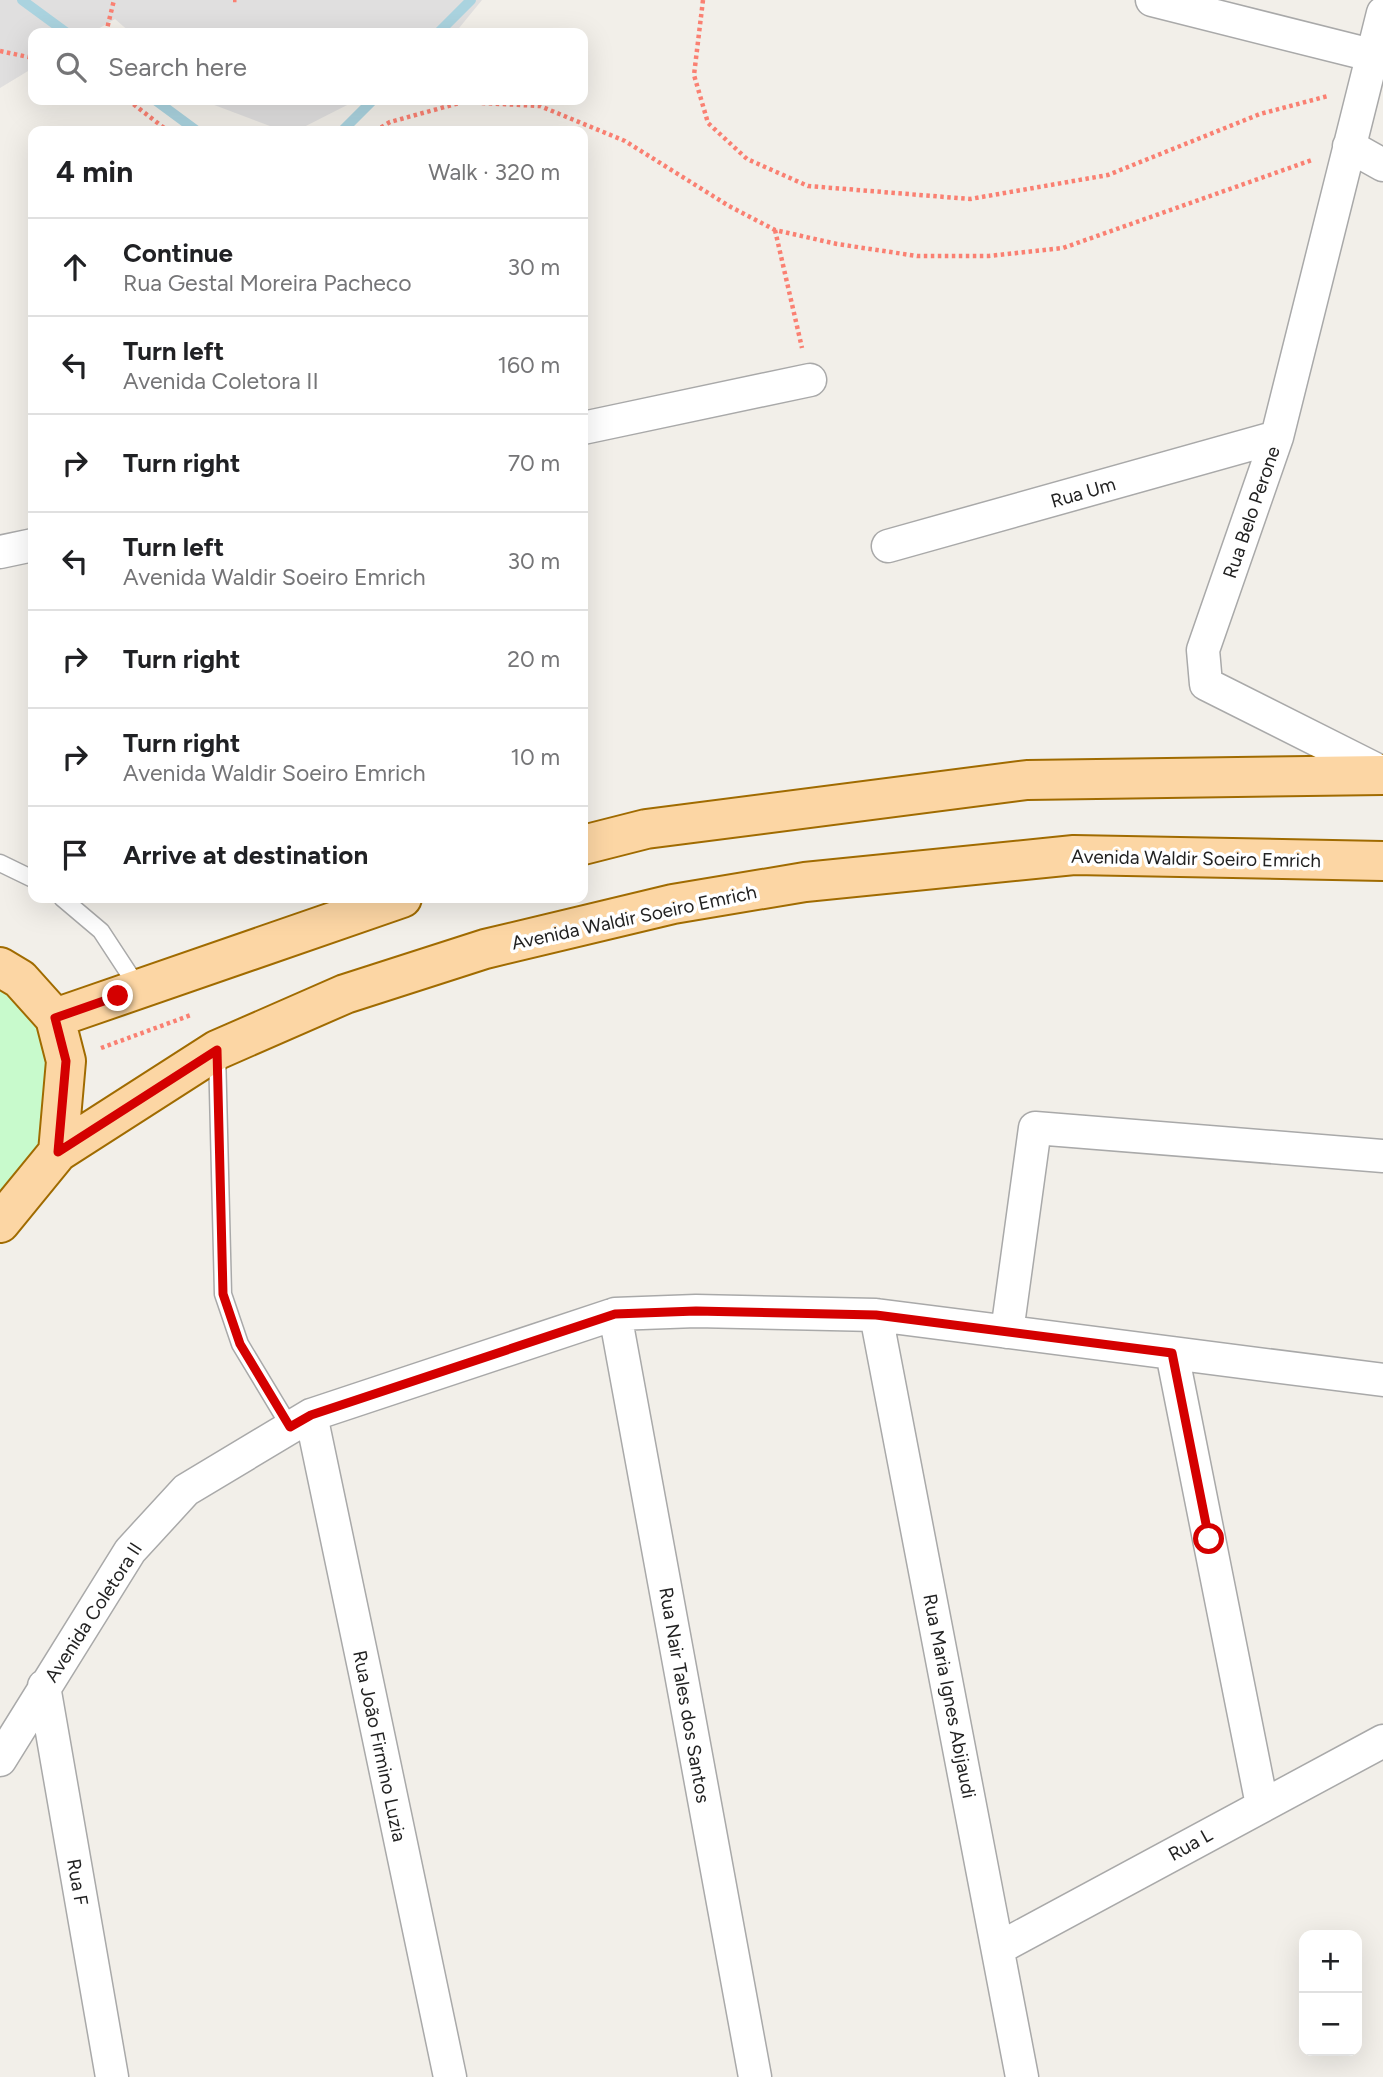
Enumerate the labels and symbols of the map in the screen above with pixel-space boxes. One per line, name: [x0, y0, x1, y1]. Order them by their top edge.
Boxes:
street label: Rua Belo Perone: [1218, 443, 1285, 581]
street label: Rua Um: [1048, 472, 1118, 513]
street label: Avenida Waldir Soeiro Emrich: [1071, 845, 1321, 872]
street label: Avenida Waldir Soeiro Emrich: [509, 880, 759, 955]
route end: [102, 980, 133, 1011]
route start: [1193, 1523, 1224, 1554]
street label: Avenida Coletora II: [40, 1538, 147, 1686]
street label: Rua Nair Tales dos Santos: [654, 1585, 715, 1805]
street label: Rua Maria Ignes Abijaudi: [918, 1592, 981, 1800]
street label: Rua João Firmino Luzia: [348, 1648, 411, 1844]
street label: Rua L: [1164, 1823, 1216, 1866]
street label: Rua F: [62, 1857, 93, 1907]

